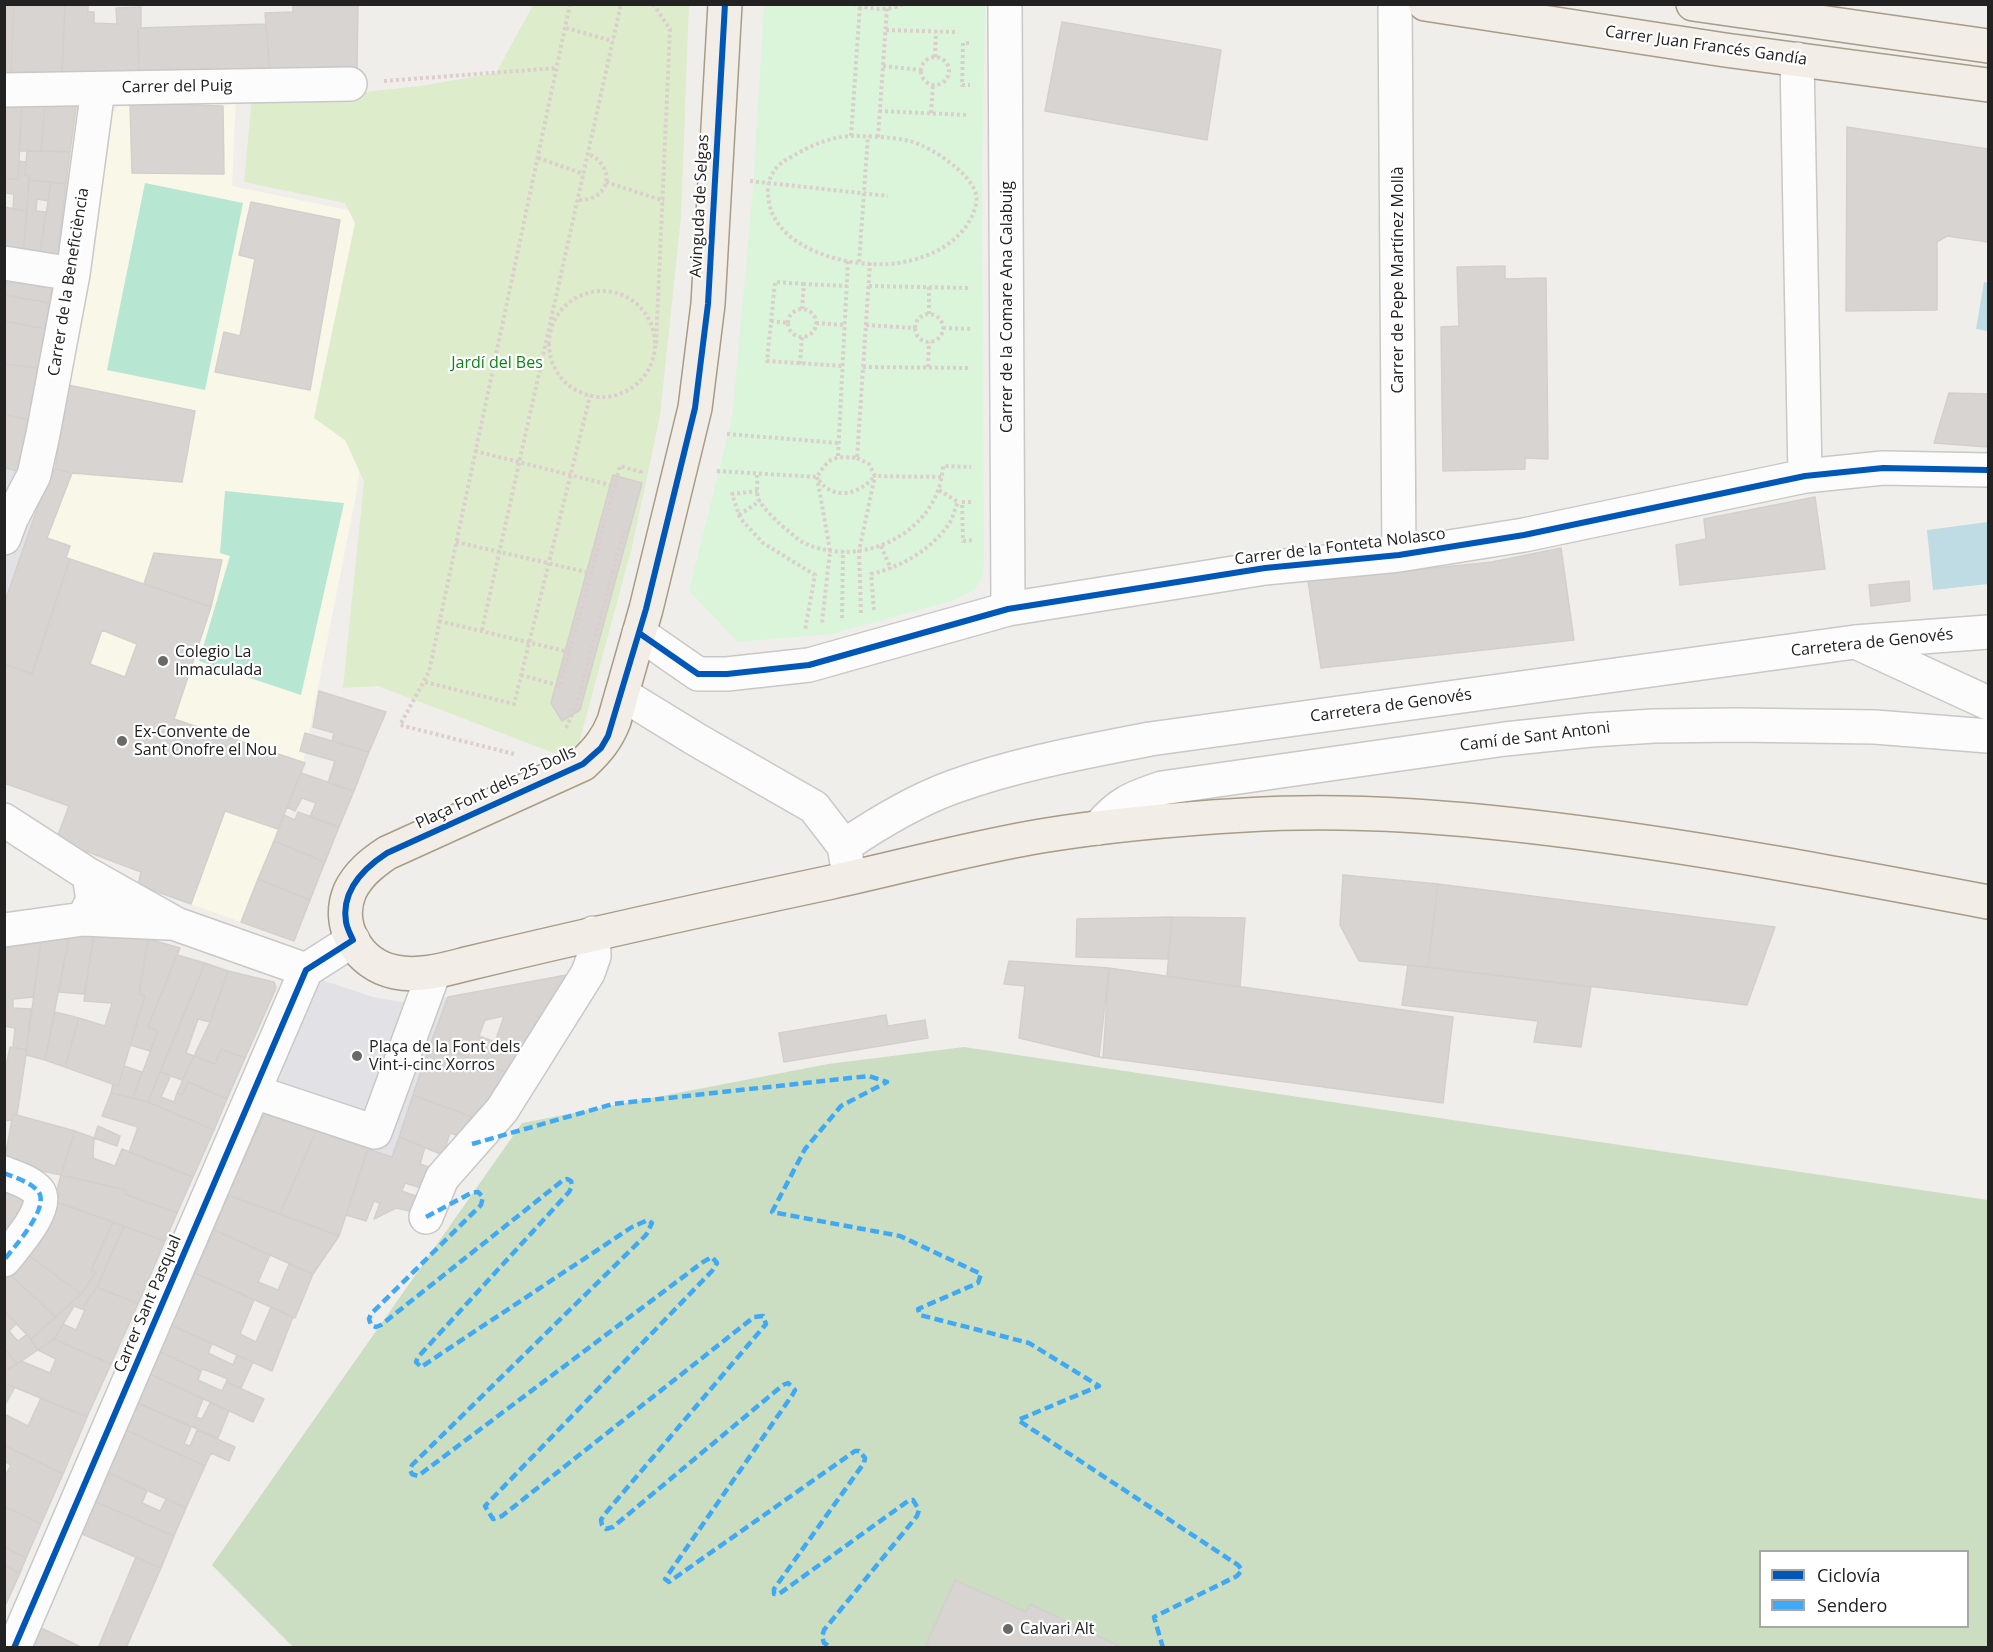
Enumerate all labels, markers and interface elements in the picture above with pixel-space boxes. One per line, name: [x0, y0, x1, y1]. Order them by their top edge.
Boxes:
street label: Carrer Juan Francés Gandía: [1604, 22, 1808, 70]
street label: Carrer del Puig: [121, 76, 233, 98]
street label: Avinguda de Selgas: [687, 134, 713, 278]
street label: Carrer de Pepe Martínez Mollà: [1388, 166, 1408, 394]
street label: Carrer de la Comare Ana Calabuig: [997, 181, 1017, 433]
street label: Carrer de la Beneficiència: [45, 186, 93, 378]
park label: Jardí del Bes: [451, 353, 543, 373]
street label: Carrer de la Fonteta Nolasco: [1233, 525, 1447, 569]
street label: Carretera de Genovés: [1790, 625, 1954, 661]
place label: Colegio La Inmaculada: [175, 642, 262, 680]
marker: Colegio La Inmaculada: [156, 654, 170, 668]
street label: Carretera de Genovés: [1309, 685, 1473, 727]
street label: Camí de Sant Antoni: [1459, 718, 1611, 756]
place label: Ex-Convente de Sant Onofre el Nou: [134, 722, 277, 760]
marker: Ex-Convente de Sant Onofre el Nou: [115, 734, 129, 748]
street label: Plaça Font dels 25 Dolls: [413, 742, 579, 834]
place label: Plaça de la Font dels Vint-i-cinc Xorros: [369, 1037, 520, 1075]
marker: Plaça de la Font dels Vint-i-cinc Xorros: [350, 1049, 364, 1063]
street label: Carrer Sant Pasqual: [110, 1232, 186, 1376]
legend: [1759, 1550, 1969, 1628]
text: Ciclovía: [1817, 1563, 1880, 1587]
text: Sendero: [1817, 1593, 1887, 1617]
place label: Calvari Alt: [1020, 1619, 1094, 1639]
marker: Calvari Alt: [1001, 1622, 1015, 1636]

